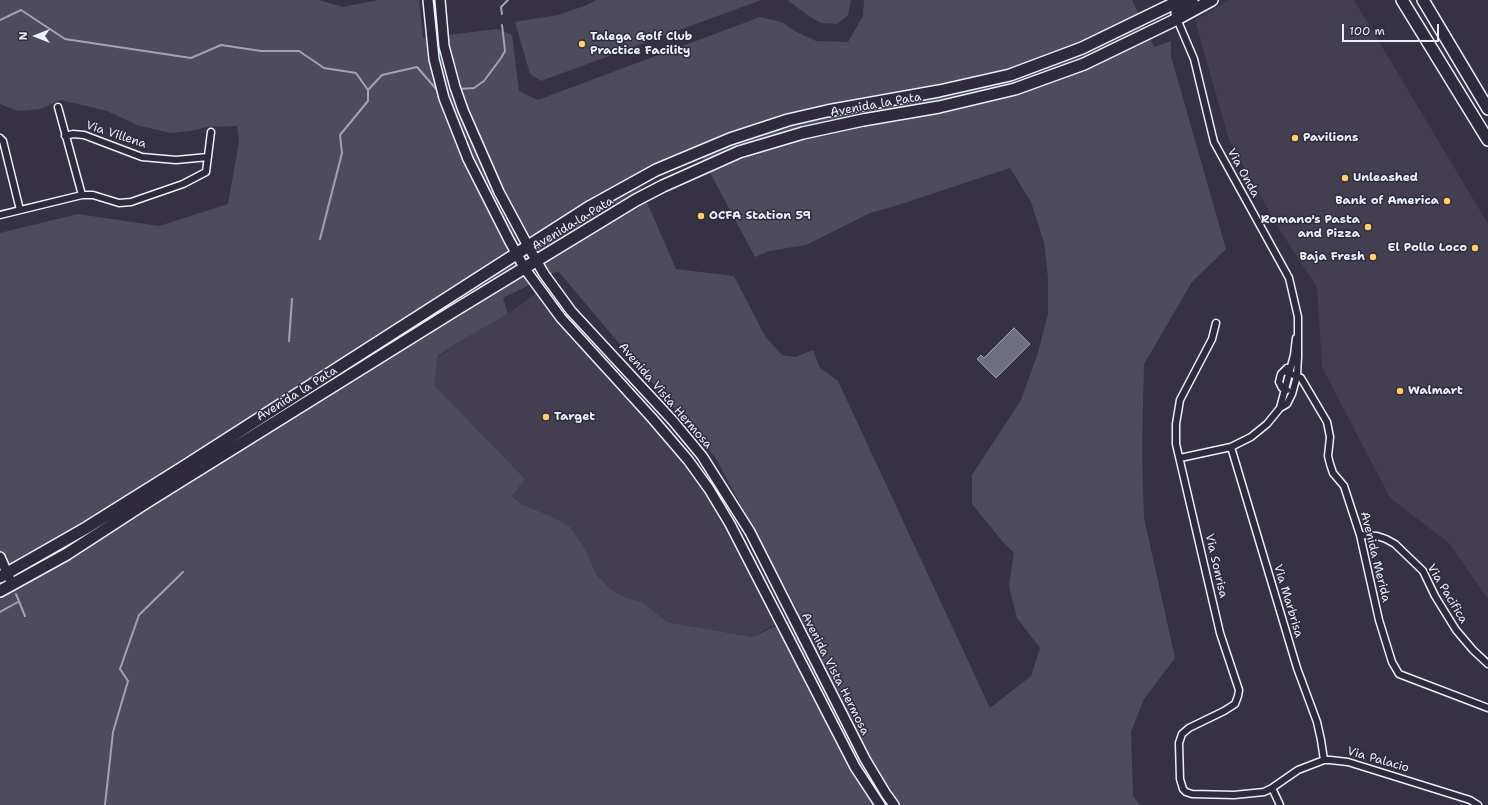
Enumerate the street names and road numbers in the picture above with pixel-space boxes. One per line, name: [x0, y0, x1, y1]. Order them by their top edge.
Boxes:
street label: Avenida la Pata: [829, 90, 923, 120]
street label: Via Villena: [84, 118, 148, 152]
street label: Via Onda: [1224, 146, 1262, 200]
street label: Avenida la Pata: [530, 194, 616, 254]
street label: Avenida Vista Hermosa: [615, 340, 715, 452]
street label: Avenida la Pata: [254, 363, 340, 425]
street label: Avenida Merida: [1357, 510, 1393, 604]
street label: Via Sonrisa: [1202, 532, 1230, 600]
street label: Via Pacifica: [1424, 562, 1470, 626]
street label: Via Marbrisa: [1270, 563, 1306, 639]
street label: Avenida Vista Hermosa: [798, 610, 872, 738]
street label: Via Palacio: [1345, 744, 1411, 776]

